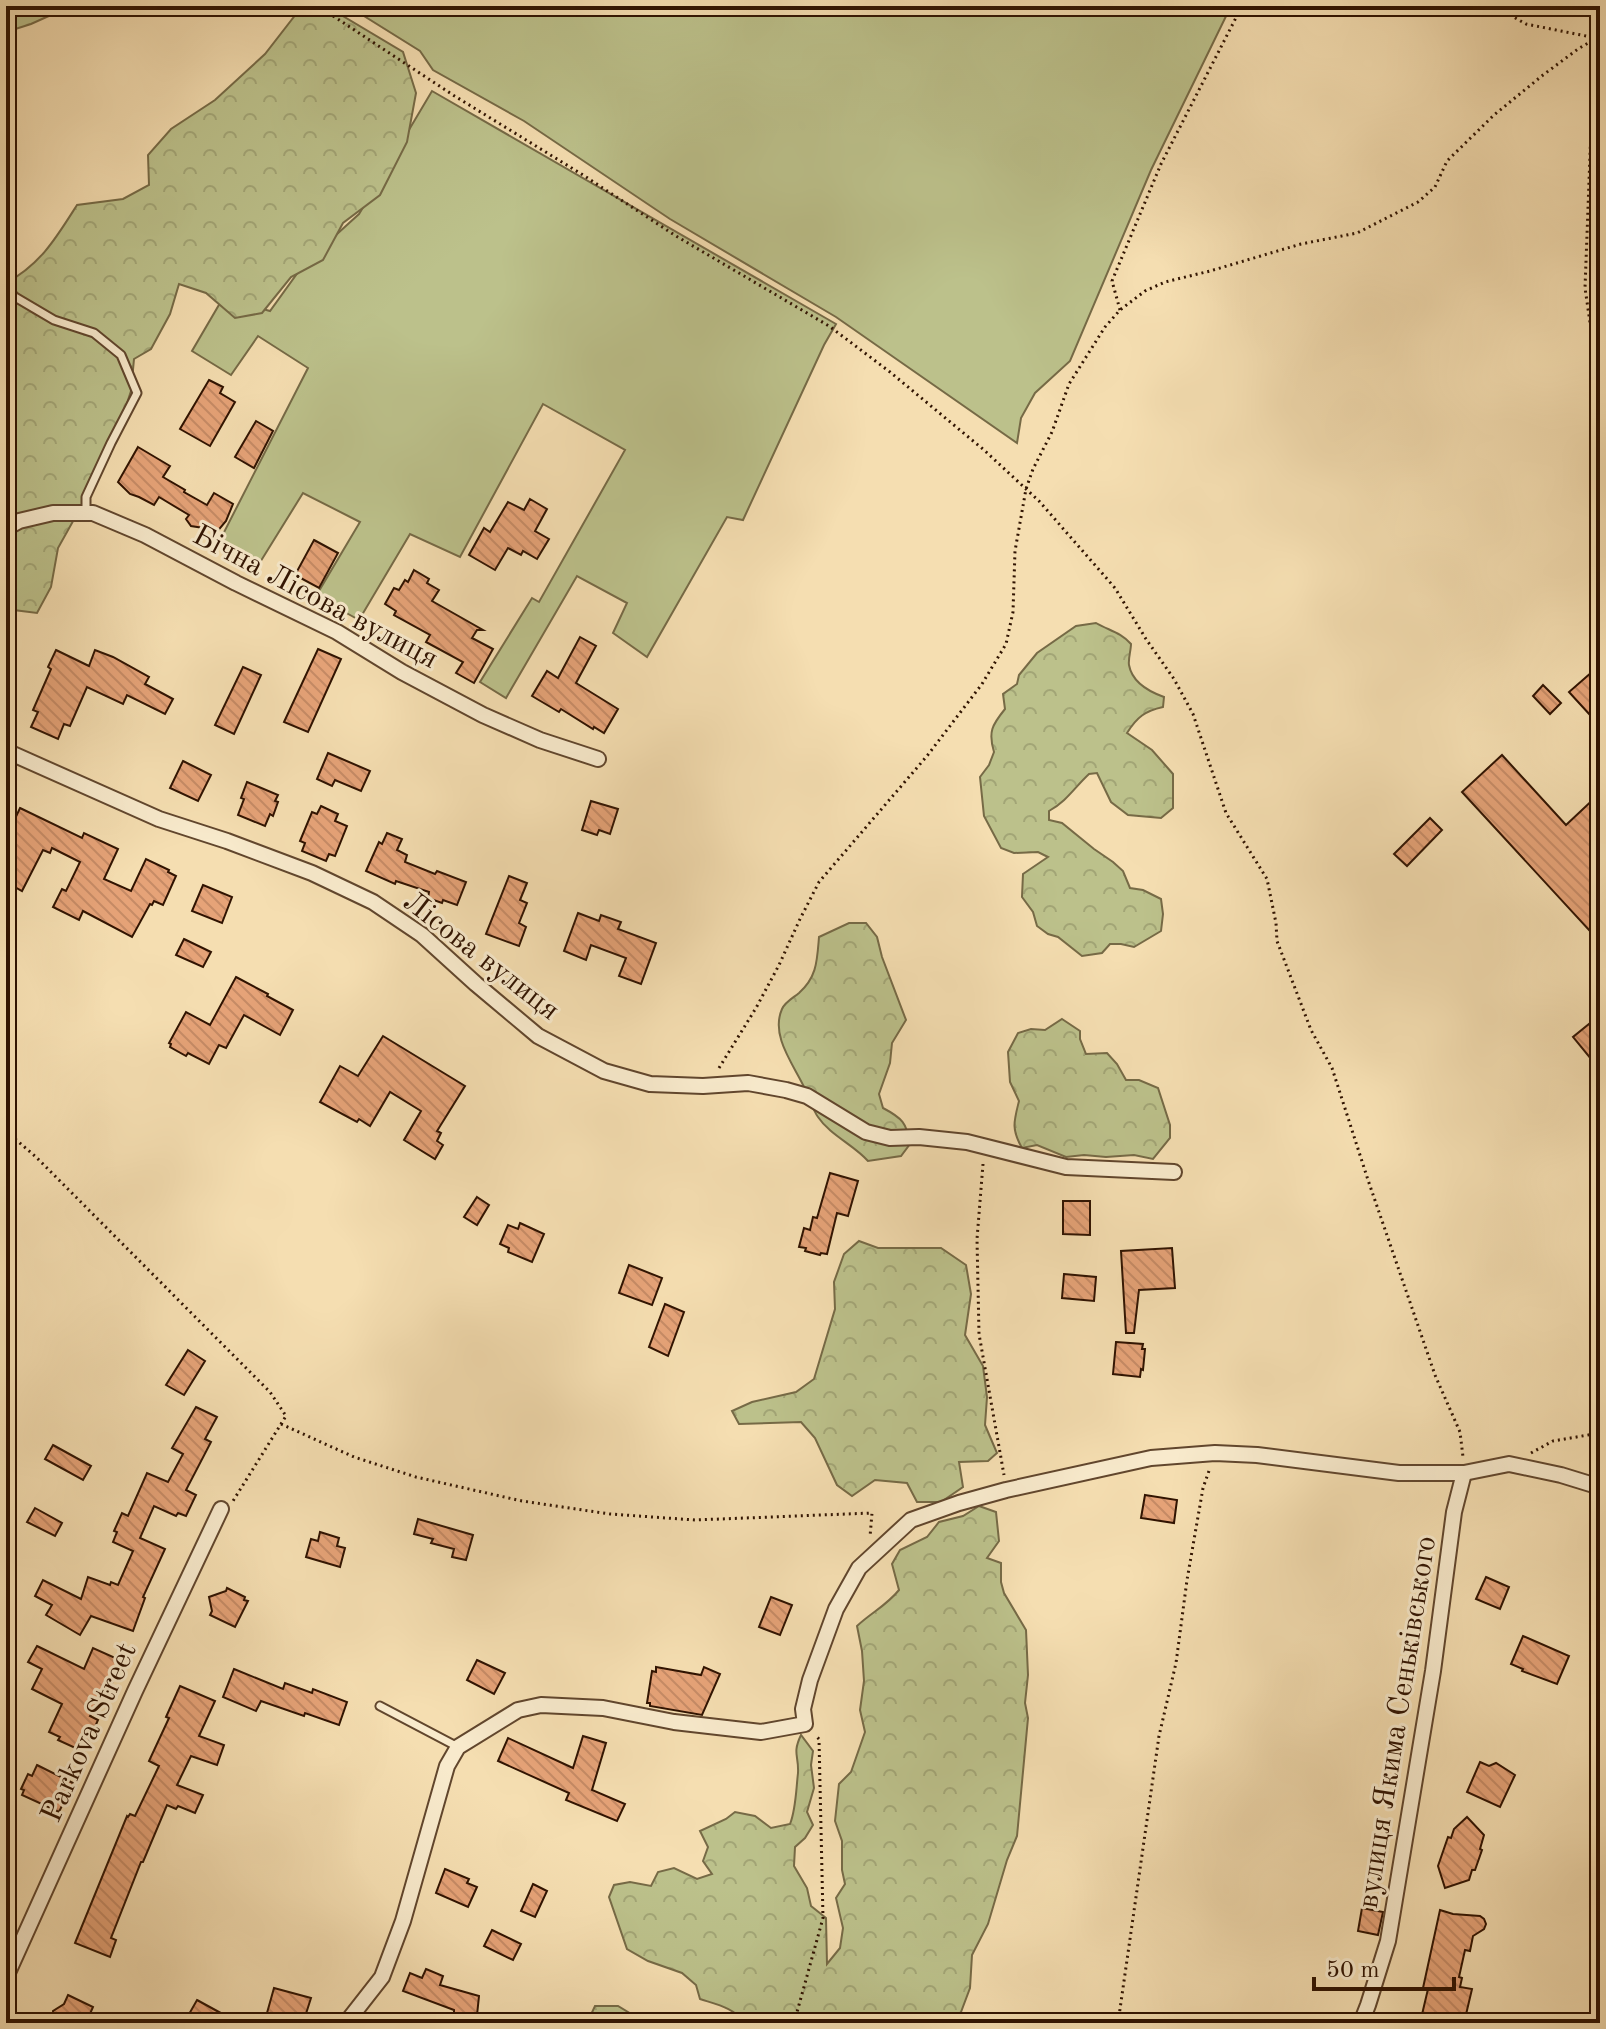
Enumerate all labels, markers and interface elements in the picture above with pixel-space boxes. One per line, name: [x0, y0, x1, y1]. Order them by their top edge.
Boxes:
street label: Бічна Лісова вулиця: [188, 520, 443, 675]
street label: Лісова вулиця: [397, 887, 564, 1027]
street label: вулиця Якима Сеньківського: [1354, 1534, 1442, 1911]
street label: Parkova Street: [37, 1639, 143, 1827]
scale bar: [1314, 1941, 1454, 1991]
text: 50 m: [1326, 1959, 1380, 1983]

